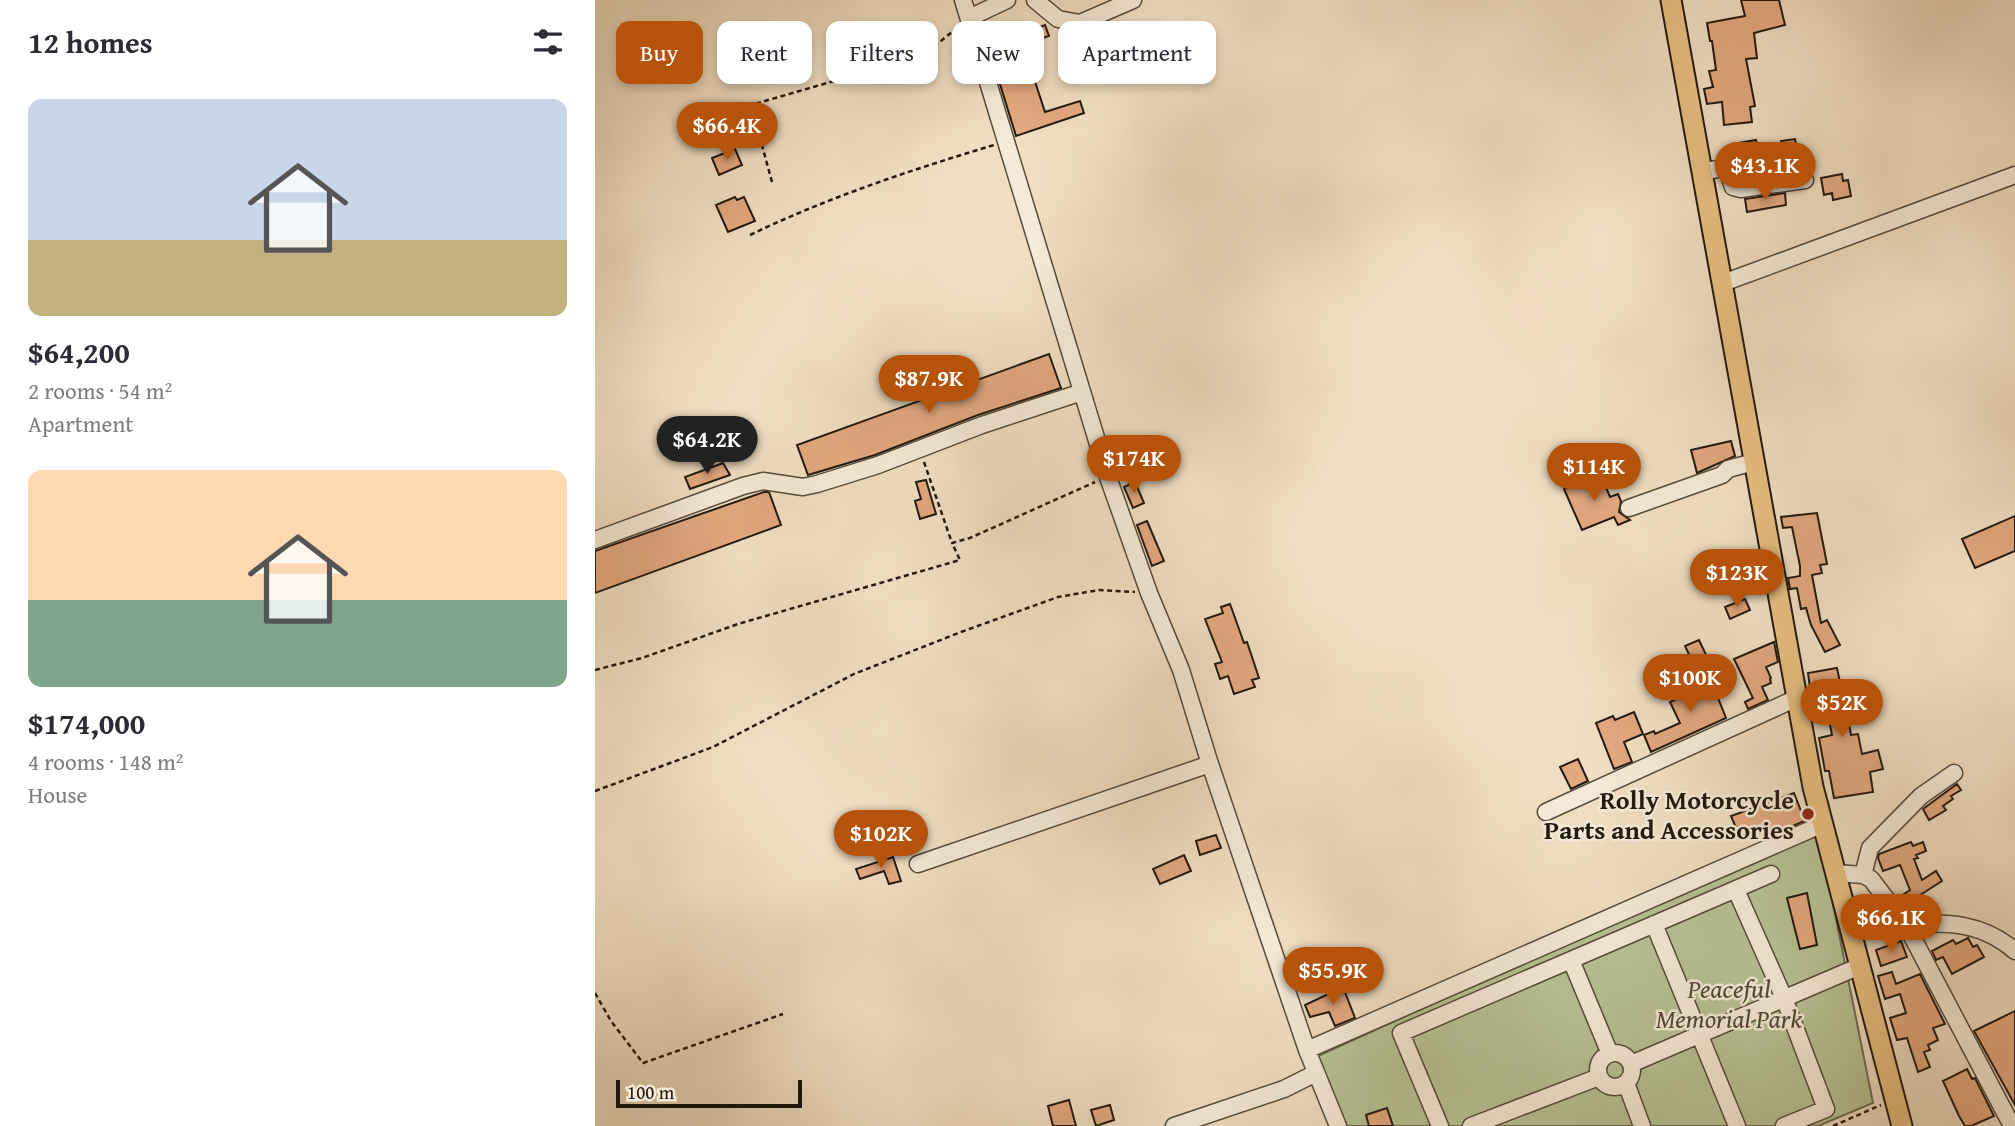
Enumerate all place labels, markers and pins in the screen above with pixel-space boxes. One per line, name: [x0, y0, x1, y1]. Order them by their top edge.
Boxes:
pin: $66.4K: [670, 102, 784, 162]
pin: $43.1K: [1708, 142, 1822, 202]
pin: $87.9K: [872, 356, 986, 415]
pin: $64.2K: [650, 416, 764, 476]
pin: $174K: [1085, 435, 1183, 495]
pin: $114K: [1545, 444, 1643, 503]
pin: $123K: [1688, 550, 1786, 609]
pin: $100K: [1641, 654, 1739, 714]
pin: $52K: [1801, 680, 1883, 739]
place label: Rolly Motorcycle Parts and Accessories: [1544, 780, 1794, 849]
marker: Rolly Motorcycle Parts and Accessories: [1800, 806, 1816, 822]
pin: $102K: [832, 810, 930, 870]
pin: $66.1K: [1834, 894, 1948, 954]
pin: $55.9K: [1276, 948, 1390, 1007]

